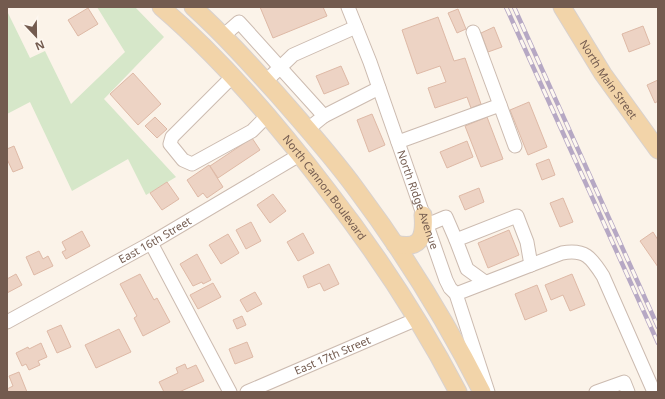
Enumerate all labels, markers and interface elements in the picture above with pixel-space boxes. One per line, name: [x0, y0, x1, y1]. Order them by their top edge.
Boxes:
north arrow: [16, 16, 56, 56]
text: N: [33, 37, 47, 54]
street label: North Main Street: [577, 37, 641, 122]
street label: North Cannon Boulevard: [280, 131, 370, 243]
street label: North Ridge Avenue: [394, 148, 443, 251]
street label: East 16th Street: [116, 213, 194, 266]
street label: East 17th Street: [292, 332, 373, 378]

